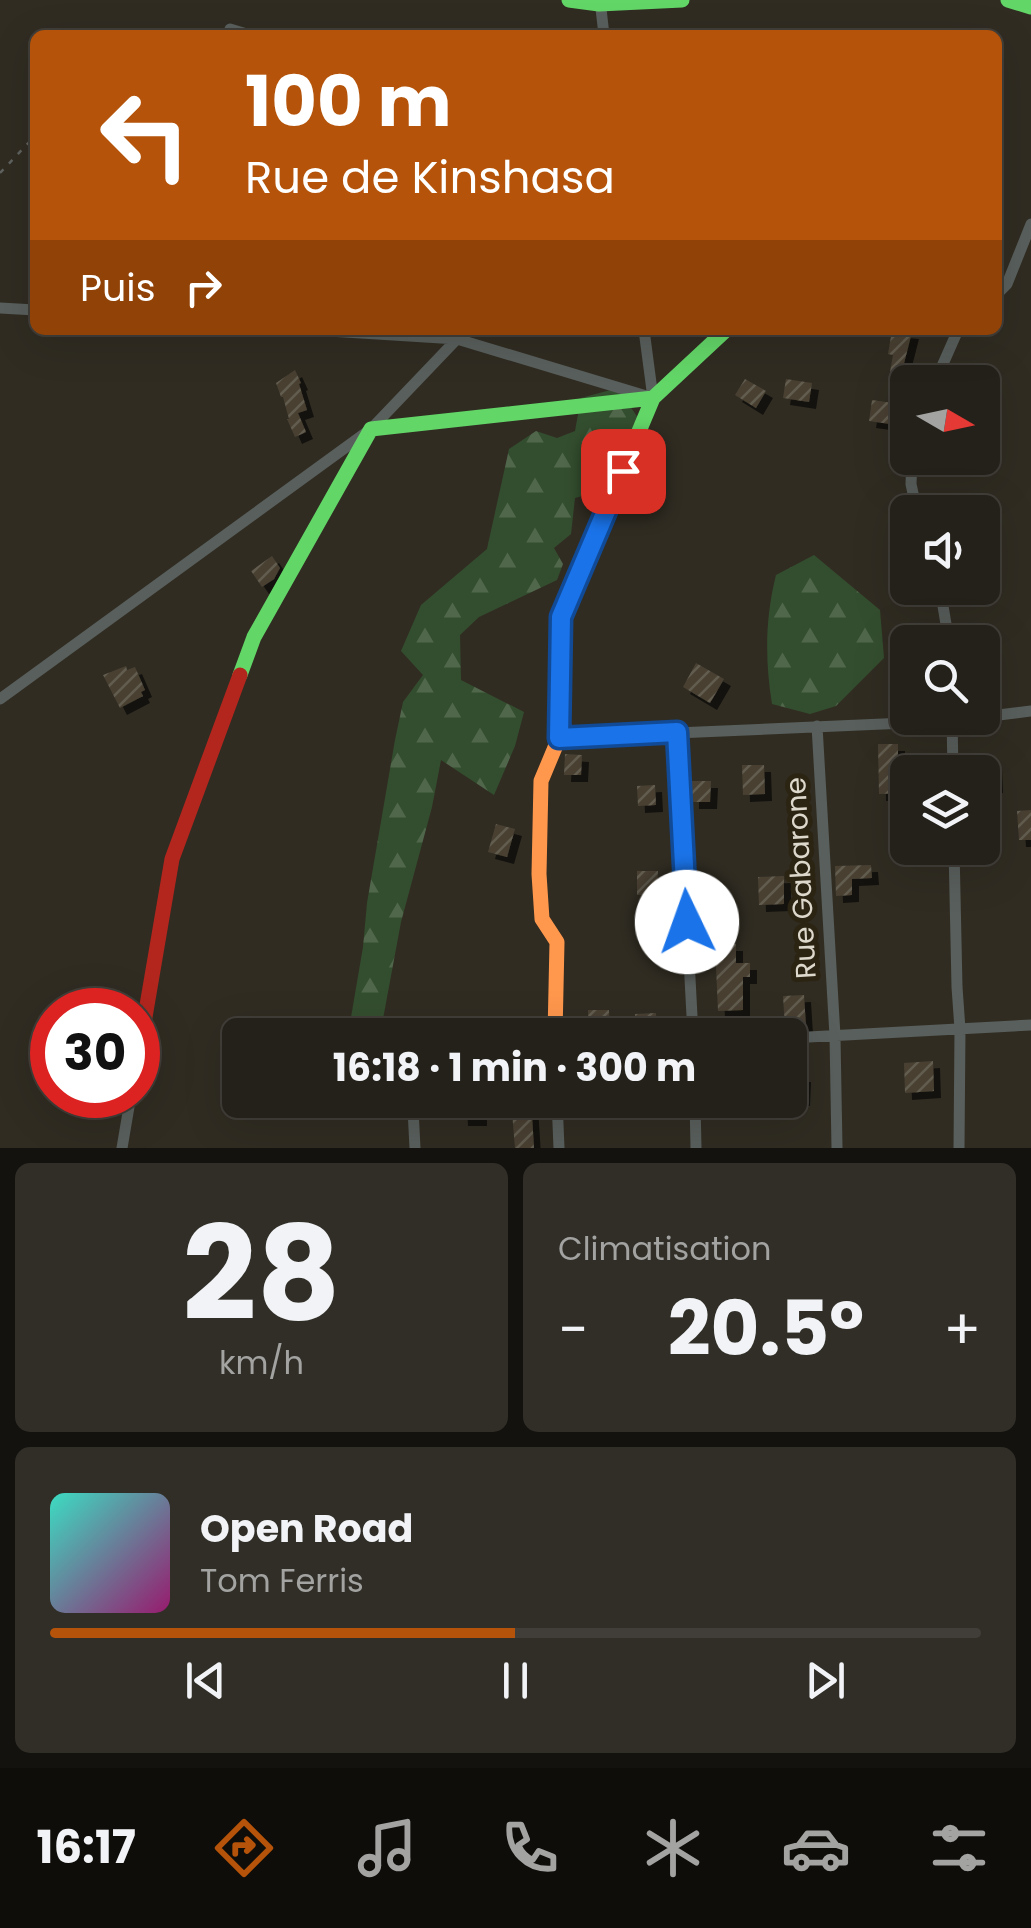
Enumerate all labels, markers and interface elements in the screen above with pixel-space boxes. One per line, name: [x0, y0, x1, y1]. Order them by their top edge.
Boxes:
text: 100 m: [245, 52, 452, 151]
icon: left: [80, 70, 210, 200]
text: Rue de Kinshasa: [245, 146, 615, 209]
icon: right: [176, 260, 231, 315]
text: Puis: [80, 261, 156, 314]
north arrow: [890, 365, 1000, 475]
map controls: [890, 365, 1000, 865]
pin: [581, 429, 666, 514]
icon: arrive: [596, 444, 651, 499]
button: sound: [890, 495, 1000, 605]
button: search: [890, 625, 1000, 735]
button: layers: [890, 755, 1000, 865]
street label: Rue Gabarone: [776, 776, 826, 980]
position arrow: [635, 870, 739, 974]
speed limit sign: 30: [30, 988, 160, 1118]
text: 16:18 · 1 min · 300 m: [333, 1041, 696, 1094]
text: 28: [182, 1182, 341, 1365]
text: Climatisation: [558, 1226, 771, 1271]
text: 20.5°: [668, 1276, 864, 1381]
text: −: [558, 1291, 588, 1368]
text: +: [943, 1291, 981, 1368]
text: km/h: [219, 1340, 304, 1385]
text: Open Road: [200, 1502, 413, 1555]
text: Tom Ferris: [200, 1558, 364, 1603]
icon: previous: [178, 1653, 233, 1708]
icon: pause: [488, 1653, 543, 1708]
icon: next: [798, 1653, 853, 1708]
icon: directions: [209, 1813, 279, 1883]
icon: music: [352, 1813, 422, 1883]
icon: phone: [495, 1813, 565, 1883]
icon: climate: [638, 1813, 708, 1883]
icon: car: [781, 1813, 851, 1883]
icon: filters: [924, 1813, 994, 1883]
text: 16:17: [37, 1816, 136, 1879]

